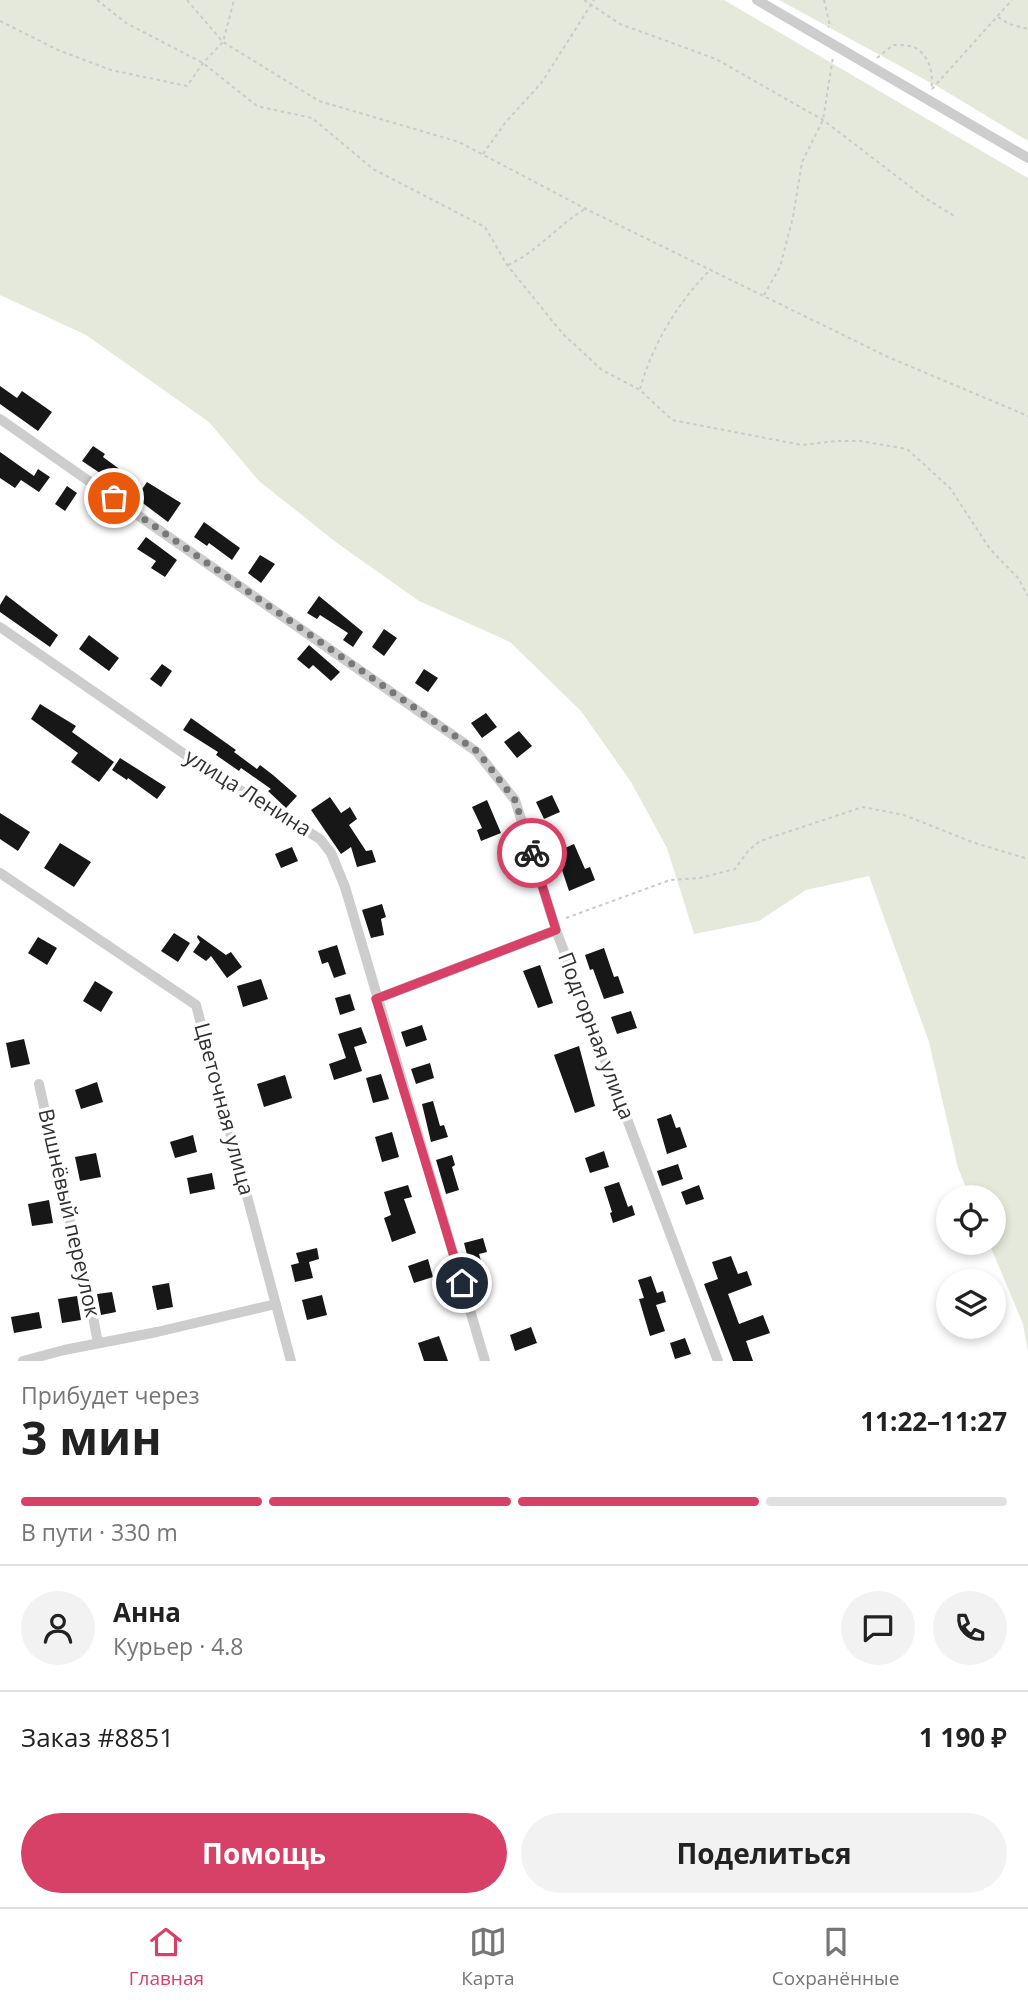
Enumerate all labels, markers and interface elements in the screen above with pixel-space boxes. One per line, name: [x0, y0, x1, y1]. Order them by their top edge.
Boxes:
pin: [84, 468, 144, 528]
icon: bag: [95, 479, 133, 517]
street label: улица Ленина: [180, 742, 317, 842]
courier: [497, 818, 567, 888]
icon: bike: [513, 834, 551, 872]
street label: Подгорная улица: [552, 948, 642, 1123]
street label: Цветочная улица: [188, 1019, 261, 1198]
street label: Вишнёвый переулок: [32, 1106, 108, 1320]
map controls: [936, 1185, 1006, 1339]
button: locate: [936, 1185, 1006, 1255]
pin: [432, 1253, 492, 1313]
icon: home: [443, 1264, 481, 1302]
button: layers: [936, 1269, 1006, 1339]
text: Прибудет через: [21, 1379, 200, 1411]
text: 11:22–11:27: [860, 1403, 1007, 1439]
text: 3 мин: [21, 1406, 162, 1468]
text: В пути · 330 m: [21, 1516, 178, 1548]
button: person: [21, 1591, 95, 1665]
button: chat: [841, 1591, 915, 1665]
button: phone: [933, 1591, 1007, 1665]
text: Анна: [113, 1594, 181, 1630]
text: Курьер · 4.8: [113, 1630, 244, 1662]
text: Заказ #8851: [21, 1719, 174, 1755]
text: 1 190 ₽: [919, 1719, 1007, 1755]
button: Помощь: [21, 1813, 507, 1893]
button: Поделиться: [521, 1813, 1007, 1893]
tab: Главная: [129, 1923, 204, 1991]
tab: Карта: [461, 1923, 515, 1991]
tab: Сохранённые: [772, 1923, 899, 1991]

